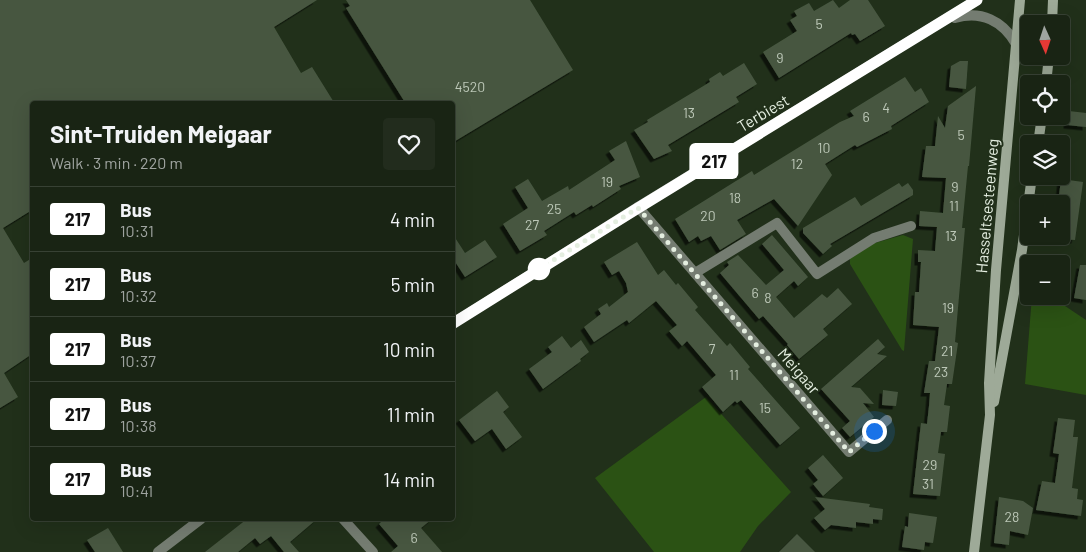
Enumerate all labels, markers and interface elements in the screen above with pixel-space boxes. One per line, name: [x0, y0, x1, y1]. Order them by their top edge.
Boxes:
house number: 5: [815, 15, 823, 32]
north arrow: [1020, 15, 1070, 65]
map controls: [1020, 15, 1070, 305]
house number: 9: [776, 49, 784, 66]
button: locate: [1020, 75, 1070, 125]
house number: 4520: [455, 78, 485, 95]
street label: Terbiest: [733, 90, 792, 135]
house number: 4: [882, 99, 890, 116]
house number: 13: [683, 104, 695, 121]
house number: 6: [862, 108, 870, 125]
button: heart: [383, 118, 435, 170]
text: Sint-Truiden Meigaar: [50, 119, 272, 148]
house number: 5: [957, 126, 965, 143]
button: layers: [1020, 135, 1070, 185]
street label: Hasseltsesteenweg: [971, 138, 1002, 274]
house number: 10: [818, 139, 830, 156]
line badge: 217: [685, 145, 743, 177]
text: 217: [701, 150, 727, 172]
text: Walk · 3 min · 220 m: [50, 153, 183, 172]
house number: 12: [791, 155, 803, 172]
house number: 19: [601, 173, 613, 190]
house number: 9: [951, 178, 959, 195]
house number: 18: [729, 189, 741, 206]
button: +: [1020, 195, 1070, 245]
house number: 11: [949, 197, 959, 214]
text: Bus: [120, 198, 152, 221]
house number: 25: [547, 200, 561, 217]
house number: 20: [700, 207, 716, 224]
text: 217: [65, 208, 90, 230]
text: 4 min: [390, 208, 435, 231]
house number: 27: [525, 216, 539, 233]
text: 10:31: [120, 221, 154, 240]
house number: 13: [945, 227, 957, 244]
button: −: [1020, 255, 1070, 305]
unlabelled marker: [528, 258, 550, 280]
text: Bus: [120, 263, 152, 286]
text: 217: [65, 273, 90, 295]
text: 5 min: [391, 273, 435, 296]
house number: 6: [751, 284, 759, 301]
text: 10:32: [120, 286, 157, 305]
house number: 8: [764, 289, 772, 306]
house number: 19: [942, 299, 954, 316]
text: Bus: [120, 328, 152, 351]
text: 217: [65, 338, 90, 360]
text: 10 min: [383, 338, 435, 361]
house number: 7: [709, 340, 716, 357]
house number: 21: [941, 342, 953, 359]
street label: Meigaar: [774, 344, 825, 398]
text: 10:37: [120, 351, 156, 370]
house number: 23: [934, 363, 948, 380]
house number: 11: [729, 366, 739, 383]
text: Bus: [120, 393, 152, 416]
house number: 15: [759, 399, 771, 416]
text: 217: [65, 403, 90, 425]
text: 11 min: [387, 403, 435, 426]
text: 10:38: [120, 416, 157, 435]
your location: [862, 419, 887, 444]
house number: 29: [923, 456, 937, 473]
text: Bus: [120, 458, 152, 481]
text: 217: [65, 468, 90, 490]
text: 14 min: [383, 468, 435, 491]
house number: 31: [922, 475, 934, 492]
text: 10:41: [120, 481, 153, 500]
house number: 28: [1005, 508, 1019, 525]
house number: 6: [410, 529, 418, 546]

